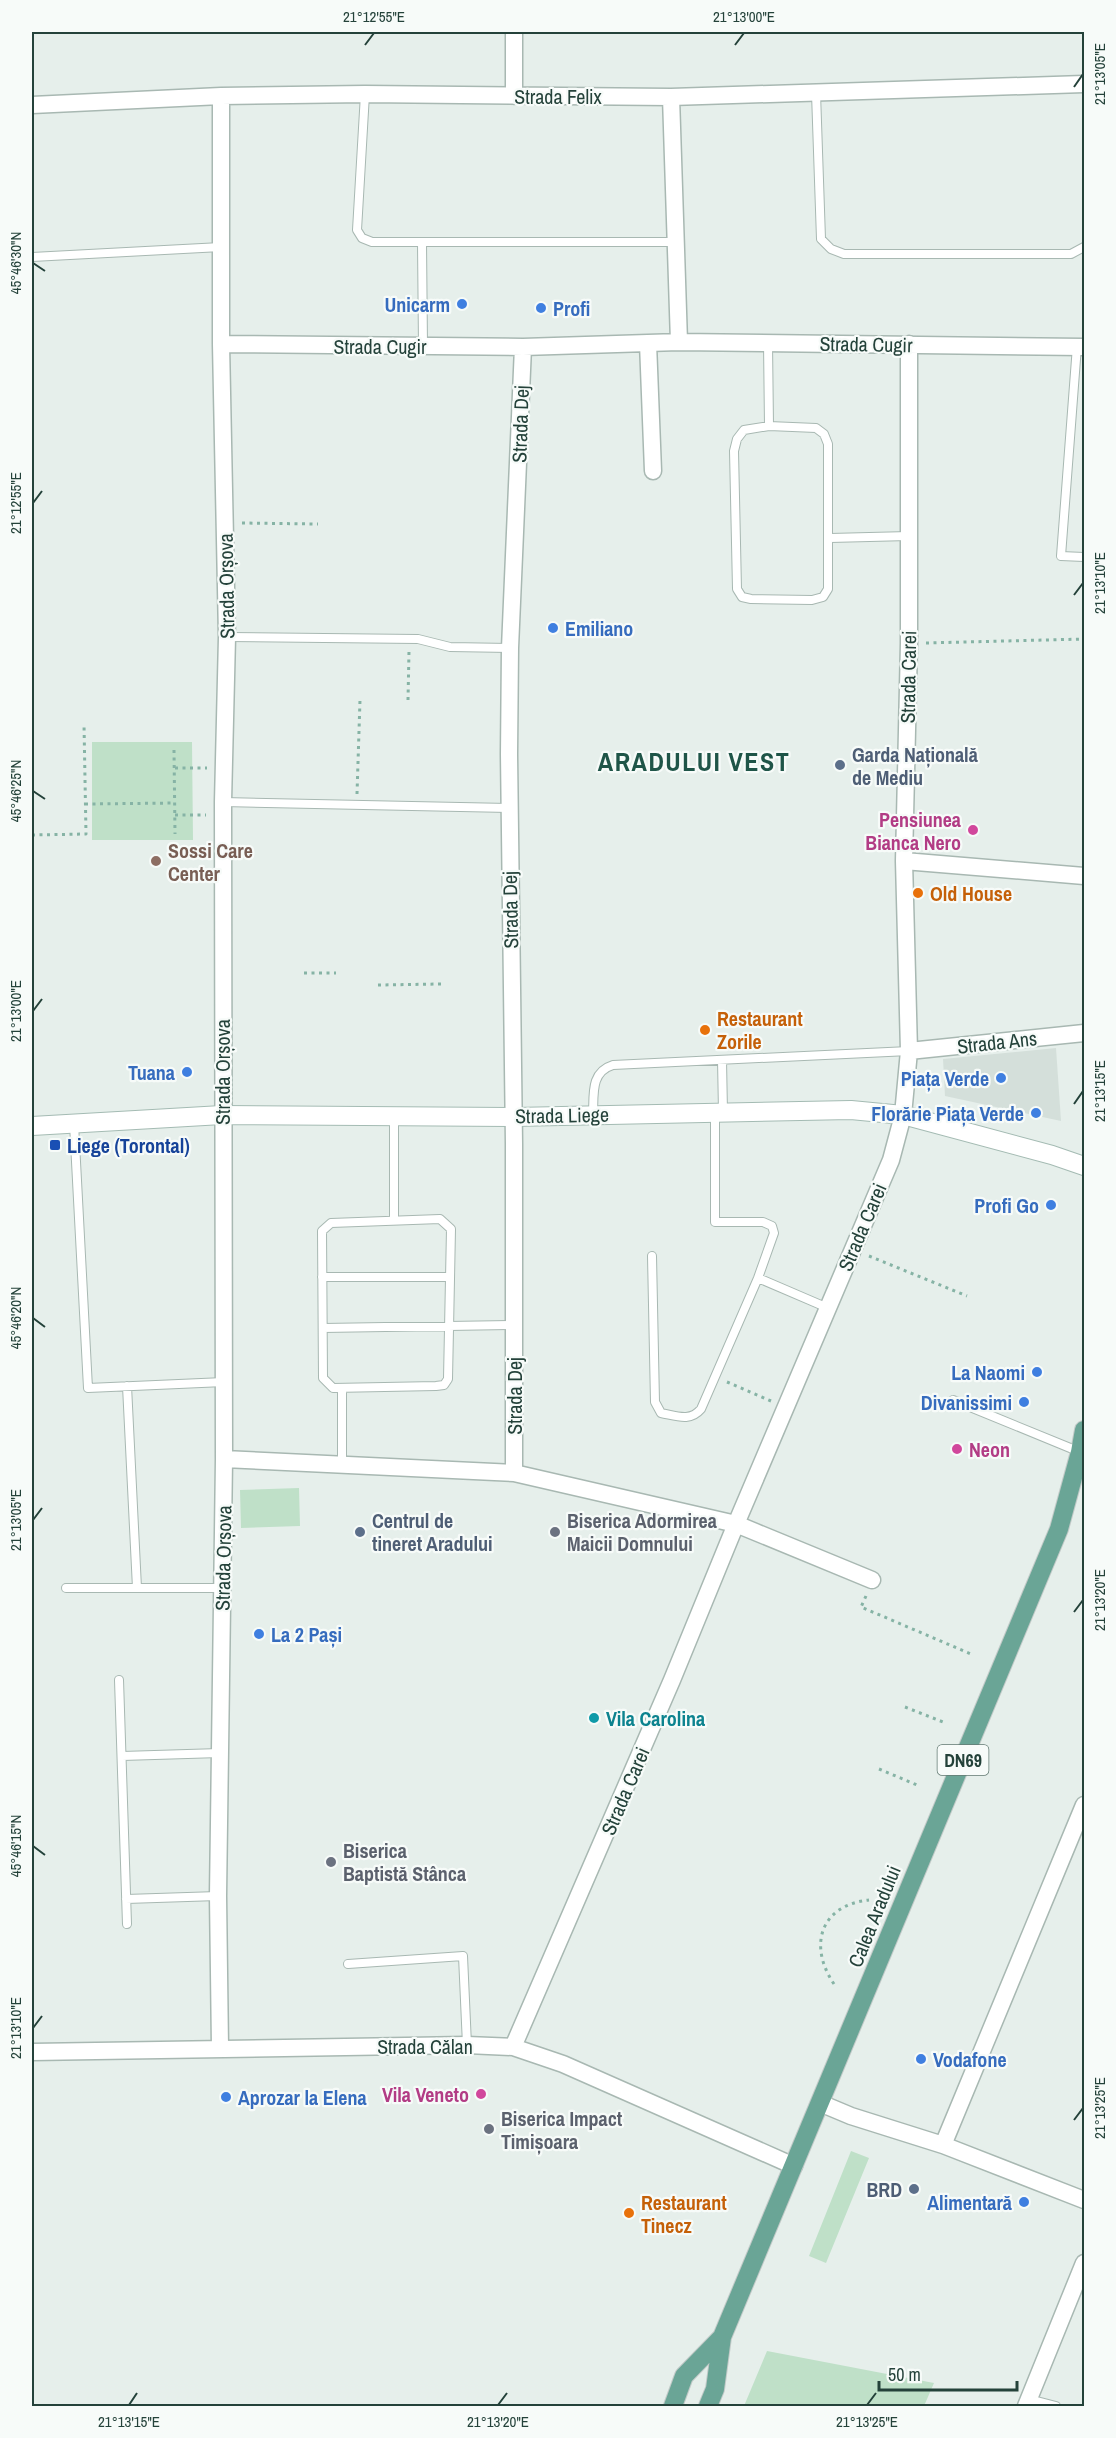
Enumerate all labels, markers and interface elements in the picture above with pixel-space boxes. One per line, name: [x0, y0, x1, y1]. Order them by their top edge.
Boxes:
text: 21°12'55"E: [343, 6, 405, 27]
text: 21°13'00"E: [713, 6, 775, 27]
text: 21°13'05"E: [1089, 43, 1110, 105]
street label: Strada Felix: [514, 83, 603, 110]
text: 45°46'30"N: [5, 232, 26, 294]
place label: Unicarm: [384, 291, 450, 318]
place label: Profi: [553, 295, 590, 322]
marker: Unicarm: [455, 297, 469, 311]
marker: Profi: [534, 301, 548, 315]
street label: Strada Cugir: [819, 330, 913, 358]
street label: Strada Cugir: [334, 333, 427, 360]
street label: Strada Dej: [505, 385, 535, 463]
text: 21°12'55"E: [5, 472, 26, 534]
street label: Strada Orșova: [212, 533, 240, 639]
text: 21°13'10"E: [1089, 552, 1110, 614]
place label: Emiliano: [565, 615, 633, 642]
marker: Emiliano: [546, 621, 560, 635]
street label: Strada Carei: [894, 630, 922, 724]
place label: Garda Națională de Mediu: [852, 741, 978, 791]
district label: ARADULUI VEST: [598, 744, 790, 779]
marker: Garda Națională de Mediu: [833, 758, 847, 772]
text: 45°46'25"N: [5, 760, 26, 822]
place label: Pensiunea Bianca Nero: [865, 806, 961, 856]
marker: Pensiunea Bianca Nero: [966, 823, 980, 837]
place label: Sossi Care Center: [168, 837, 253, 887]
marker: Sossi Care Center: [149, 854, 163, 868]
street label: Strada Dej: [496, 871, 524, 949]
place label: Old House: [930, 880, 1012, 907]
marker: Old House: [911, 886, 925, 900]
text: 21°13'00"E: [5, 980, 26, 1042]
place label: Restaurant Zorile: [717, 1005, 803, 1055]
street label: Strada Orșova: [209, 1019, 236, 1125]
marker: Restaurant Zorile: [698, 1023, 712, 1037]
street label: Strada Ans: [956, 1024, 1038, 1060]
place label: Tuana: [128, 1059, 175, 1086]
text: 21°13'15"E: [1089, 1060, 1110, 1122]
marker: Tuana: [180, 1065, 194, 1079]
place label: Piața Verde: [901, 1065, 989, 1092]
marker: Piața Verde: [994, 1071, 1008, 1085]
place label: Florărie Piața Verde: [871, 1100, 1024, 1127]
street label: Strada Liege: [515, 1101, 609, 1129]
marker: Florărie Piața Verde: [1029, 1106, 1043, 1120]
place label: Liege (Torontal): [67, 1132, 190, 1159]
marker: Liege (Torontal): [48, 1138, 62, 1152]
street label: Strada Carei: [831, 1179, 893, 1275]
place label: Profi Go: [974, 1192, 1039, 1219]
marker: Profi Go: [1044, 1198, 1058, 1212]
text: 45°46'20"N: [5, 1287, 26, 1349]
street label: Strada Dej: [501, 1357, 528, 1435]
place label: La Naomi: [951, 1359, 1025, 1386]
marker: La Naomi: [1030, 1365, 1044, 1379]
place label: Divanissimi: [921, 1389, 1012, 1416]
marker: Divanissimi: [1017, 1395, 1031, 1409]
place label: Neon: [969, 1436, 1010, 1463]
marker: Neon: [950, 1442, 964, 1456]
text: 21°13'05"E: [5, 1489, 26, 1551]
street label: Strada Orșova: [209, 1505, 237, 1611]
place label: Centrul de tineret Aradului: [372, 1507, 493, 1557]
place label: Biserica Adormirea Maicii Domnului: [567, 1507, 717, 1557]
marker: Centrul de tineret Aradului: [353, 1525, 367, 1539]
marker: Biserica Adormirea Maicii Domnului: [548, 1525, 562, 1539]
text: 21°13'20"E: [1089, 1569, 1110, 1631]
place label: La 2 Pași: [271, 1621, 342, 1648]
marker: La 2 Pași: [252, 1627, 266, 1641]
place label: Vila Carolina: [606, 1705, 705, 1732]
marker: Vila Carolina: [587, 1711, 601, 1725]
street label: Strada Carei: [594, 1743, 656, 1839]
road number: DN69: [938, 1745, 988, 1775]
text: 45°46'15"N: [5, 1815, 26, 1877]
place label: Biserica Baptistă Stânca: [343, 1837, 466, 1887]
marker: Biserica Baptistă Stânca: [324, 1855, 338, 1869]
street label: Calea Aradului: [841, 1861, 907, 1971]
text: 21°13'10"E: [5, 1997, 26, 2059]
street label: Strada Călan: [377, 2033, 473, 2060]
place label: Vodafone: [933, 2046, 1007, 2073]
marker: Vodafone: [914, 2052, 928, 2066]
text: 21°13'25"E: [1089, 2077, 1110, 2139]
place label: Vila Veneto: [382, 2081, 469, 2108]
place label: Aprozar la Elena: [238, 2084, 367, 2111]
marker: Vila Veneto: [474, 2087, 488, 2101]
marker: Aprozar la Elena: [219, 2090, 233, 2104]
place label: Biserica Impact Timișoara: [501, 2105, 623, 2155]
marker: Biserica Impact Timișoara: [482, 2122, 496, 2136]
place label: BRD: [866, 2176, 902, 2203]
marker: BRD: [907, 2182, 921, 2196]
place label: Restaurant Tinecz: [641, 2189, 727, 2239]
place label: Alimentară: [927, 2189, 1012, 2216]
marker: Alimentară: [1017, 2195, 1031, 2209]
marker: Restaurant Tinecz: [622, 2206, 636, 2220]
scale bar: [879, 2354, 1017, 2392]
text: 50 m: [888, 2362, 921, 2387]
text: 21°13'15"E: [98, 2411, 160, 2432]
text: 21°13'20"E: [467, 2411, 529, 2432]
text: 21°13'25"E: [836, 2411, 898, 2432]

